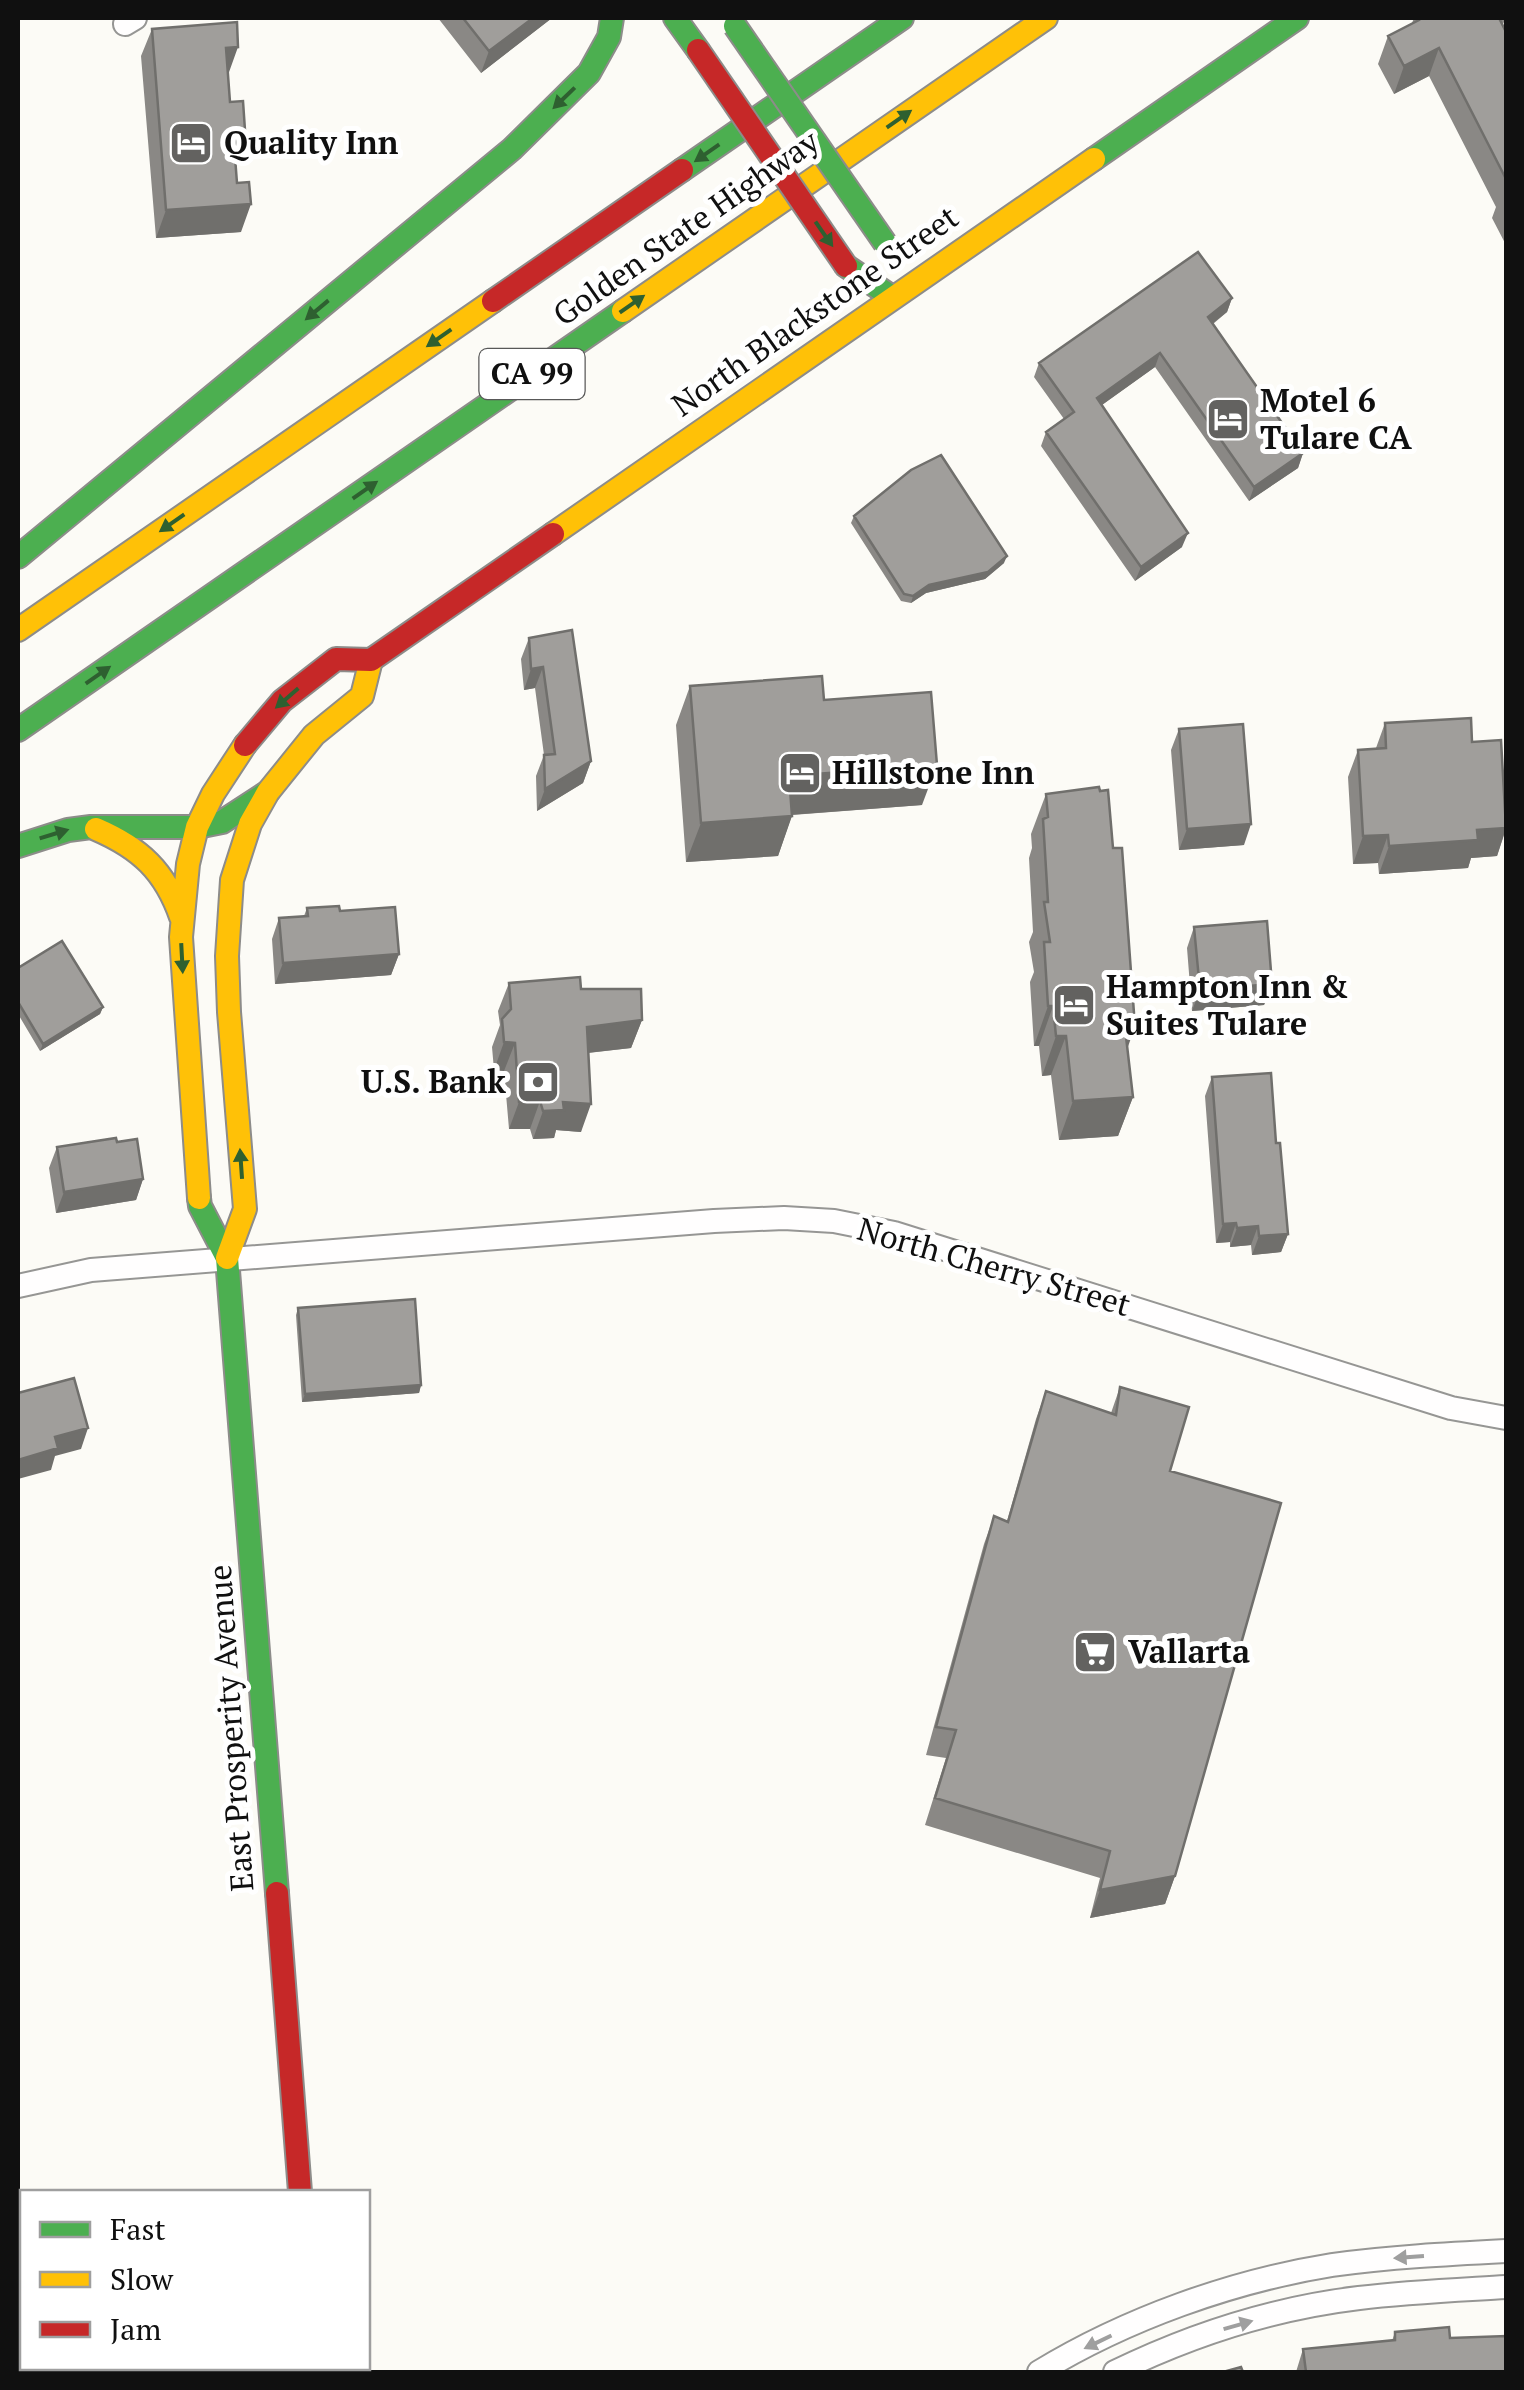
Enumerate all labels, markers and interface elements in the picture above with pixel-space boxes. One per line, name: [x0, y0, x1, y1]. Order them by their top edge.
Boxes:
one-way arrow: [552, 86, 576, 110]
one-way arrow: [886, 110, 912, 129]
street label: Golden State Highway: [544, 119, 827, 335]
hotel icon: Quality Inn: [168, 120, 214, 166]
place label: Quality Inn: [224, 121, 399, 163]
one-way arrow: [693, 143, 720, 162]
street label: North Blackstone Street: [663, 195, 966, 425]
one-way arrow: [814, 221, 833, 248]
one-way arrow: [618, 295, 645, 315]
one-way arrow: [305, 299, 330, 320]
one-way arrow: [426, 328, 453, 347]
road number: CA 99: [480, 349, 584, 399]
place label: Motel 6 Tulare CA: [1260, 379, 1412, 458]
hotel icon: Motel 6 Tulare CA: [1205, 396, 1251, 442]
one-way arrow: [351, 481, 378, 500]
one-way arrow: [159, 513, 186, 532]
one-way arrow: [84, 666, 111, 685]
one-way arrow: [275, 687, 300, 709]
hotel icon: Hillstone Inn: [777, 750, 823, 796]
place label: Hillstone Inn: [832, 751, 1035, 793]
one-way arrow: [39, 826, 69, 841]
one-way arrow: [174, 943, 190, 975]
place label: Hampton Inn & Suites Tulare: [1106, 965, 1349, 1044]
hotel icon: Hampton Inn & Suites Tulare: [1051, 982, 1097, 1028]
bank icon: U.S. Bank: [515, 1059, 561, 1105]
place label: U.S. Bank: [361, 1060, 506, 1102]
one-way arrow: [233, 1148, 249, 1180]
street label: North Cherry Street: [853, 1207, 1136, 1325]
street label: East Prosperity Avenue: [198, 1563, 262, 1893]
supermarket icon: Vallarta: [1072, 1629, 1118, 1675]
place label: Vallarta: [1128, 1630, 1250, 1672]
legend: [20, 2190, 370, 2370]
text: Fast: [110, 2209, 166, 2249]
one-way arrow: [1393, 2249, 1425, 2265]
text: Slow: [110, 2259, 174, 2299]
text: Jam: [110, 2309, 161, 2349]
one-way arrow: [1223, 2316, 1254, 2332]
one-way arrow: [1083, 2333, 1112, 2350]

